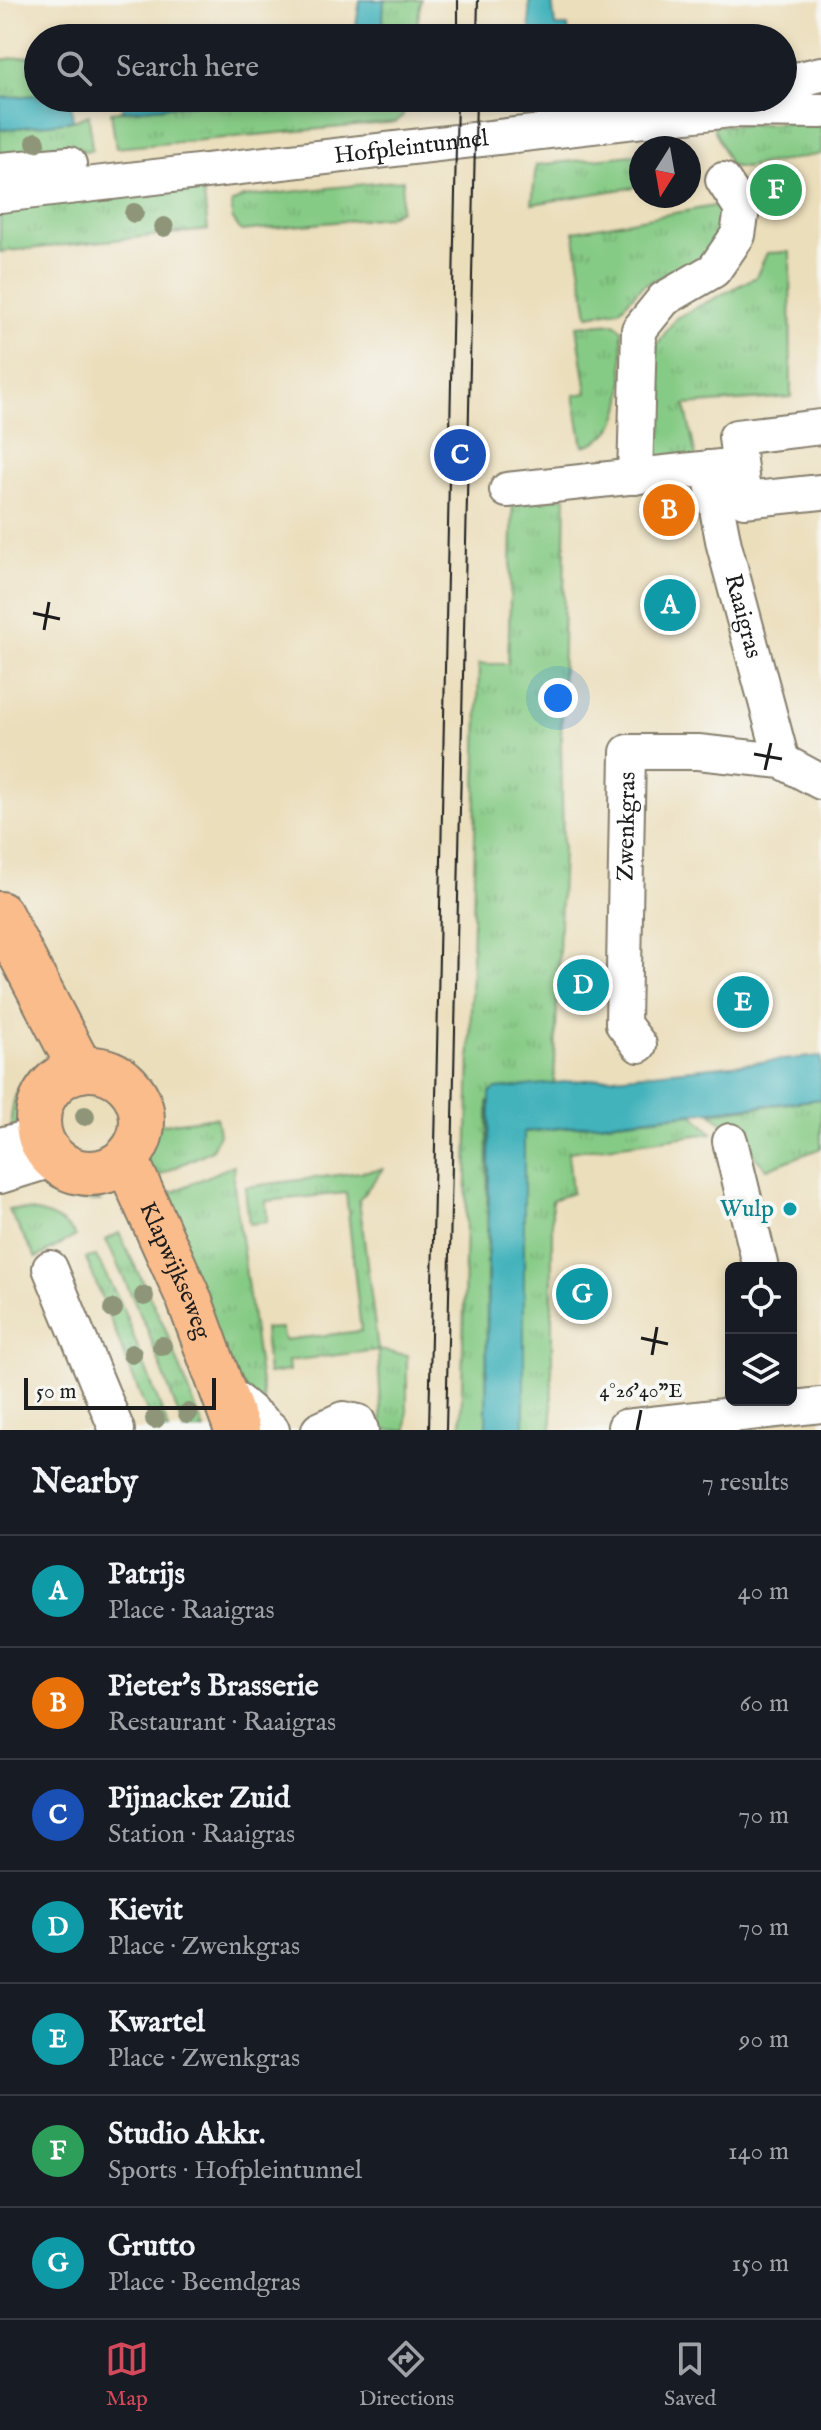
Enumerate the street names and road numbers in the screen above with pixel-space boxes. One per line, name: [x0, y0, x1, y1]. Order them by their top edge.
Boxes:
street label: Hofpleintunnel: [332, 123, 491, 171]
street label: Raaigras: [717, 571, 769, 662]
street label: Zwenkgras: [610, 771, 643, 881]
street label: Klapwijkseweg: [132, 1197, 218, 1345]

